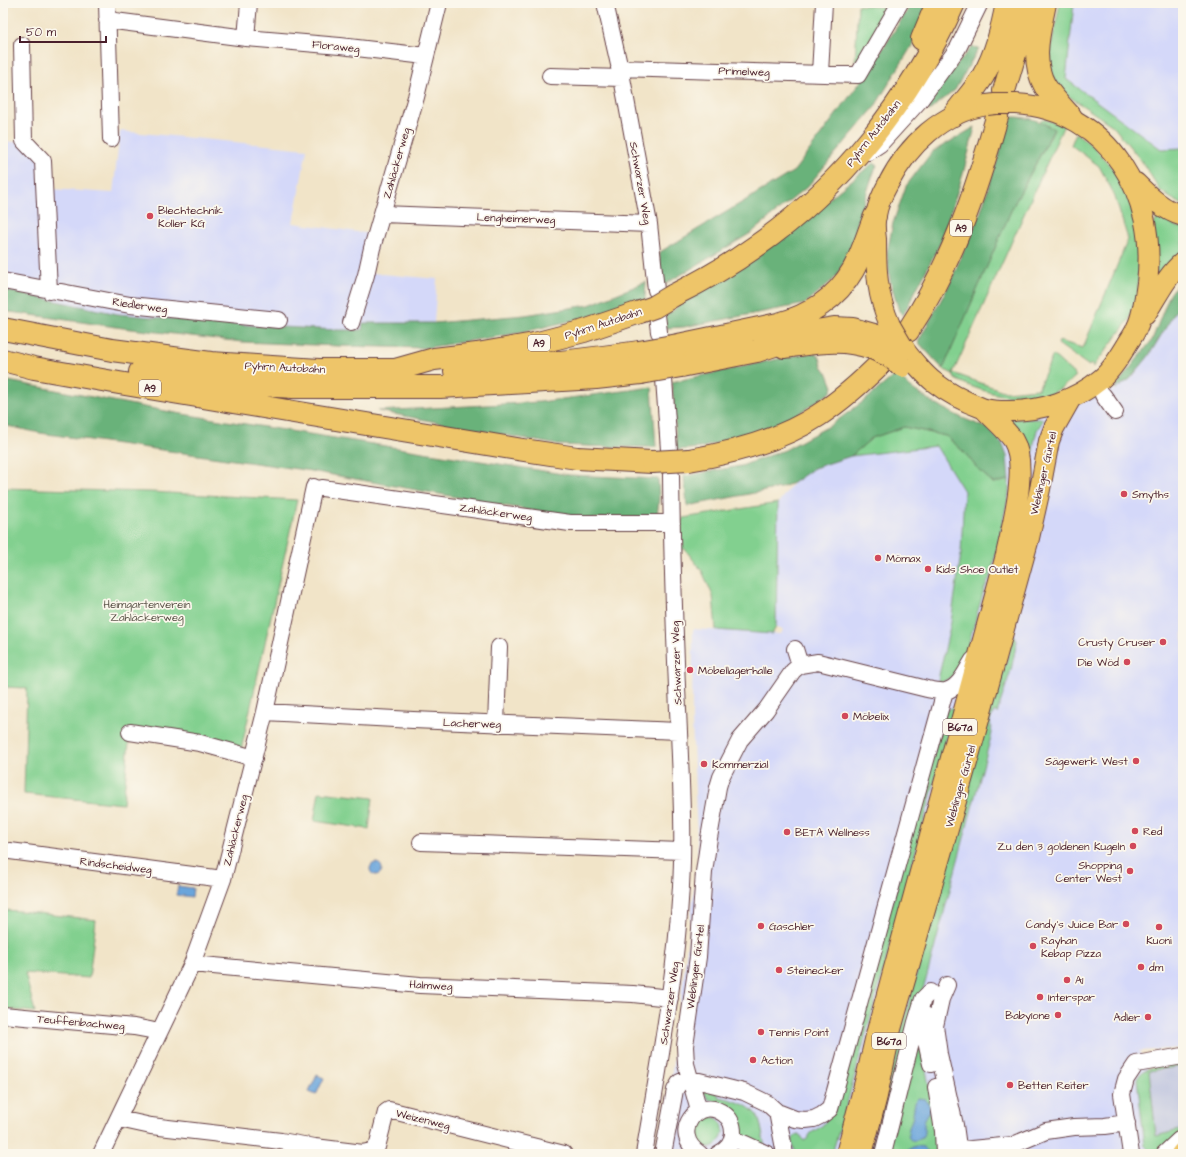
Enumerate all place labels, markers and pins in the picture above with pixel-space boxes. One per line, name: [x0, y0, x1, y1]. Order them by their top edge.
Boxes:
place label: Blechtechnik Koller KG: [158, 203, 223, 231]
marker: Blechtechnik Koller KG: [145, 211, 155, 221]
place label: Smyths: [1132, 487, 1170, 503]
marker: Smyths: [1119, 489, 1129, 499]
place label: Mömax: [886, 551, 921, 566]
marker: Mömax: [873, 553, 883, 563]
place label: Kids Shoe Outlet: [936, 562, 1019, 577]
marker: Kids Shoe Outlet: [923, 564, 933, 574]
place label: Crusty Cruser: [1078, 635, 1155, 651]
marker: Crusty Cruser: [1158, 637, 1168, 647]
place label: Die Wöd: [1078, 655, 1119, 670]
marker: Die Wöd: [1122, 657, 1132, 667]
place label: Möbellagerhalle: [698, 663, 773, 679]
marker: Möbellagerhalle: [685, 665, 695, 675]
place label: Möbelix: [853, 709, 890, 724]
marker: Möbelix: [840, 711, 850, 721]
place label: Sägewerk West: [1045, 754, 1129, 770]
marker: Sägewerk West: [1131, 756, 1141, 766]
place label: Kommerzial: [712, 757, 769, 772]
marker: Kommerzial: [699, 759, 709, 769]
place label: Red: [1143, 824, 1163, 839]
place label: BETA Wellness: [795, 825, 870, 840]
marker: Red: [1130, 826, 1140, 836]
marker: BETA Wellness: [782, 827, 792, 837]
place label: Zu den 3 goldenen Kugeln: [997, 839, 1125, 855]
marker: Zu den 3 goldenen Kugeln: [1128, 841, 1138, 851]
place label: Shopping Center West: [1056, 858, 1123, 886]
marker: Shopping Center West: [1125, 866, 1135, 876]
place label: Candy‘s Juice Bar: [1026, 917, 1118, 933]
place label: Gaschler: [769, 919, 814, 934]
marker: Candy‘s Juice Bar: [1121, 919, 1131, 929]
marker: Gaschler: [756, 921, 766, 931]
marker: Kuoni: [1154, 922, 1164, 932]
place label: Rayhan Kebap Pizza: [1041, 933, 1101, 961]
place label: Kuoni: [1146, 933, 1172, 948]
marker: Rayhan Kebap Pizza: [1028, 941, 1038, 951]
place label: dm: [1149, 960, 1164, 975]
marker: dm: [1136, 962, 1146, 972]
place label: Steinecker: [787, 963, 843, 978]
marker: Steinecker: [774, 965, 784, 975]
place label: A1: [1075, 973, 1084, 988]
marker: A1: [1062, 975, 1072, 985]
place label: Interspar: [1048, 990, 1095, 1005]
marker: Interspar: [1035, 992, 1045, 1002]
place label: Baby1one: [1005, 1008, 1050, 1024]
marker: Baby1one: [1053, 1010, 1063, 1020]
place label: Adler: [1114, 1010, 1140, 1025]
marker: Adler: [1143, 1012, 1153, 1022]
place label: Tennis Point: [769, 1025, 830, 1040]
marker: Tennis Point: [756, 1027, 766, 1037]
place label: Action: [761, 1053, 793, 1068]
marker: Action: [748, 1055, 758, 1065]
place label: Betten Reiter: [1018, 1078, 1088, 1093]
marker: Betten Reiter: [1005, 1080, 1015, 1090]

